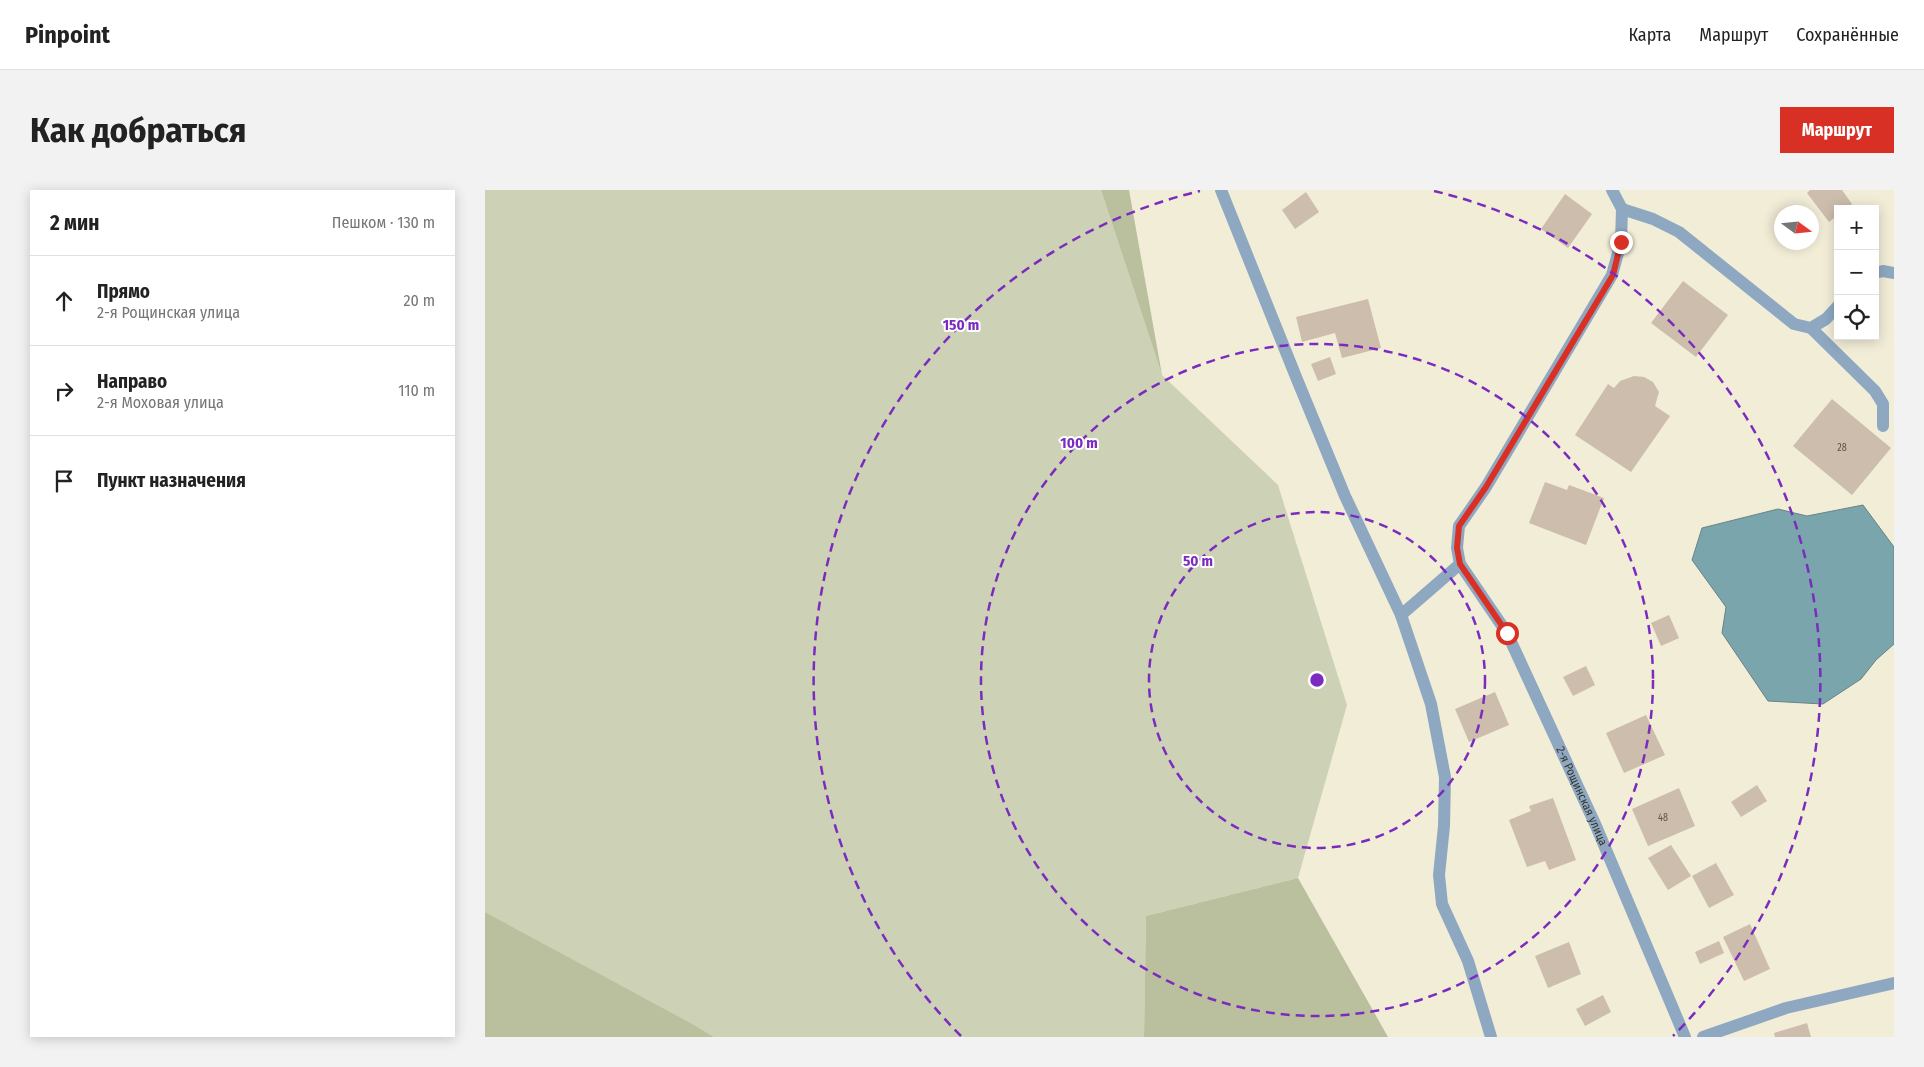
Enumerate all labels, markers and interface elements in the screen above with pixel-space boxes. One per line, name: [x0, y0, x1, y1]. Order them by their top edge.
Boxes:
text: Pinpoint: [25, 21, 110, 49]
text: Карта: [1628, 24, 1671, 46]
text: Маршрут: [1699, 24, 1768, 46]
text: Сохранённые: [1796, 24, 1899, 46]
button: Маршрут: [1780, 107, 1894, 153]
text: Как добраться: [30, 109, 247, 151]
north arrow: [1774, 205, 1819, 250]
map controls: [1834, 205, 1879, 340]
button: +: [1834, 205, 1879, 250]
text: 2 мин: [50, 210, 99, 236]
text: Пешком · 130 m: [332, 213, 435, 232]
route end: [1610, 231, 1633, 254]
button: −: [1834, 250, 1879, 295]
text: Прямо: [97, 280, 150, 303]
icon: ahead: [50, 287, 78, 315]
text: 20 m: [404, 291, 435, 310]
button: locate: [1834, 295, 1879, 340]
text: 2-я Рощинская улица: [97, 303, 240, 322]
text: 150 m: [943, 316, 979, 334]
text: Направо: [97, 370, 167, 393]
icon: right: [50, 377, 78, 405]
text: 110 m: [398, 381, 435, 400]
text: 2-я Моховая улица: [97, 393, 224, 412]
text: 100 m: [1060, 434, 1098, 452]
house number: 28: [1837, 442, 1847, 454]
icon: arrive: [50, 467, 78, 495]
text: Пункт назначения: [97, 469, 246, 492]
text: 50 m: [1183, 552, 1213, 570]
route start: [1496, 622, 1519, 645]
centre of rings: [1308, 671, 1326, 689]
street label: 2-я Рощинская улица: [1553, 744, 1610, 848]
house number: 48: [1658, 812, 1668, 824]

